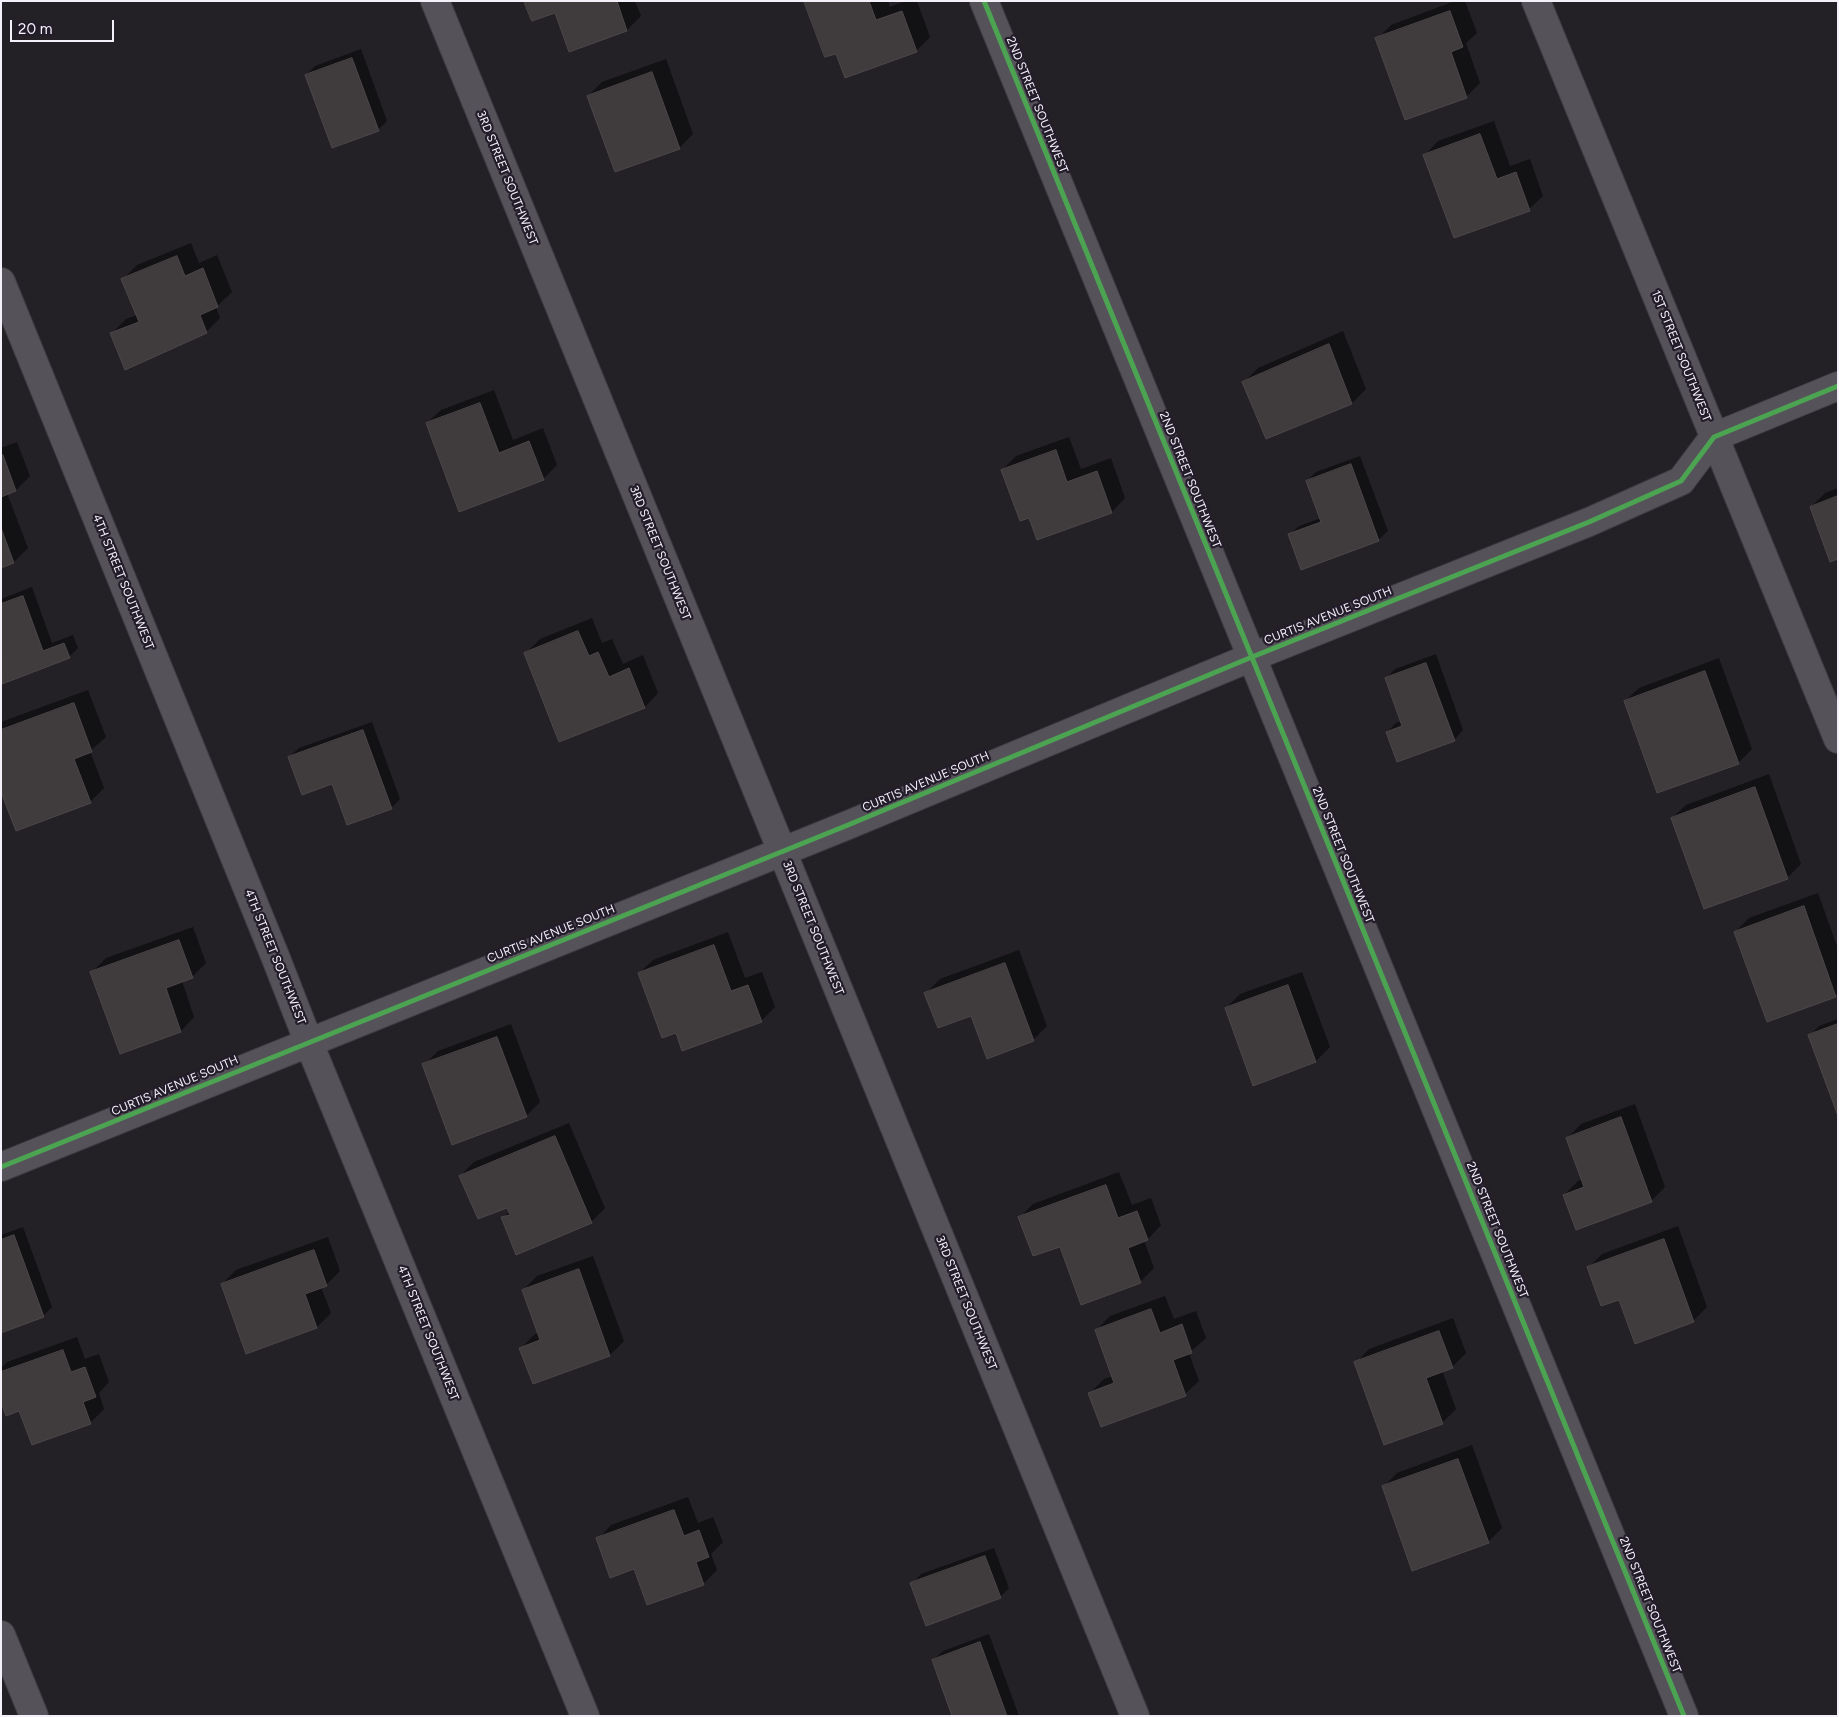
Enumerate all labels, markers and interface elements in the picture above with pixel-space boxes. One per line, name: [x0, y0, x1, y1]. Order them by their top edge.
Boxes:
scale bar: [12, 10, 116, 42]
text: 20 m: [18, 20, 52, 38]
street label: 2ND STREET SOUTHWEST: [1003, 35, 1071, 175]
street label: 3RD STREET SOUTHWEST: [473, 109, 541, 247]
street label: 1ST STREET SOUTHWEST: [1648, 288, 1714, 424]
street label: 2ND STREET SOUTHWEST: [1156, 410, 1224, 550]
street label: 3RD STREET SOUTHWEST: [626, 484, 694, 622]
street label: 4TH STREET SOUTHWEST: [89, 512, 157, 652]
street label: CURTIS AVENUE SOUTH: [1262, 584, 1394, 648]
street label: CURTIS AVENUE SOUTH: [860, 749, 992, 815]
street label: 2ND STREET SOUTHWEST: [1309, 785, 1377, 925]
street label: 3RD STREET SOUTHWEST: [779, 859, 847, 997]
street label: 4TH STREET SOUTHWEST: [241, 887, 309, 1027]
street label: CURTIS AVENUE SOUTH: [485, 902, 617, 966]
street label: CURTIS AVENUE SOUTH: [109, 1053, 241, 1119]
street label: 2ND STREET SOUTHWEST: [1463, 1160, 1531, 1300]
street label: 3RD STREET SOUTHWEST: [932, 1234, 1000, 1372]
street label: 4TH STREET SOUTHWEST: [394, 1263, 462, 1403]
street label: 2ND STREET SOUTHWEST: [1616, 1535, 1684, 1675]

